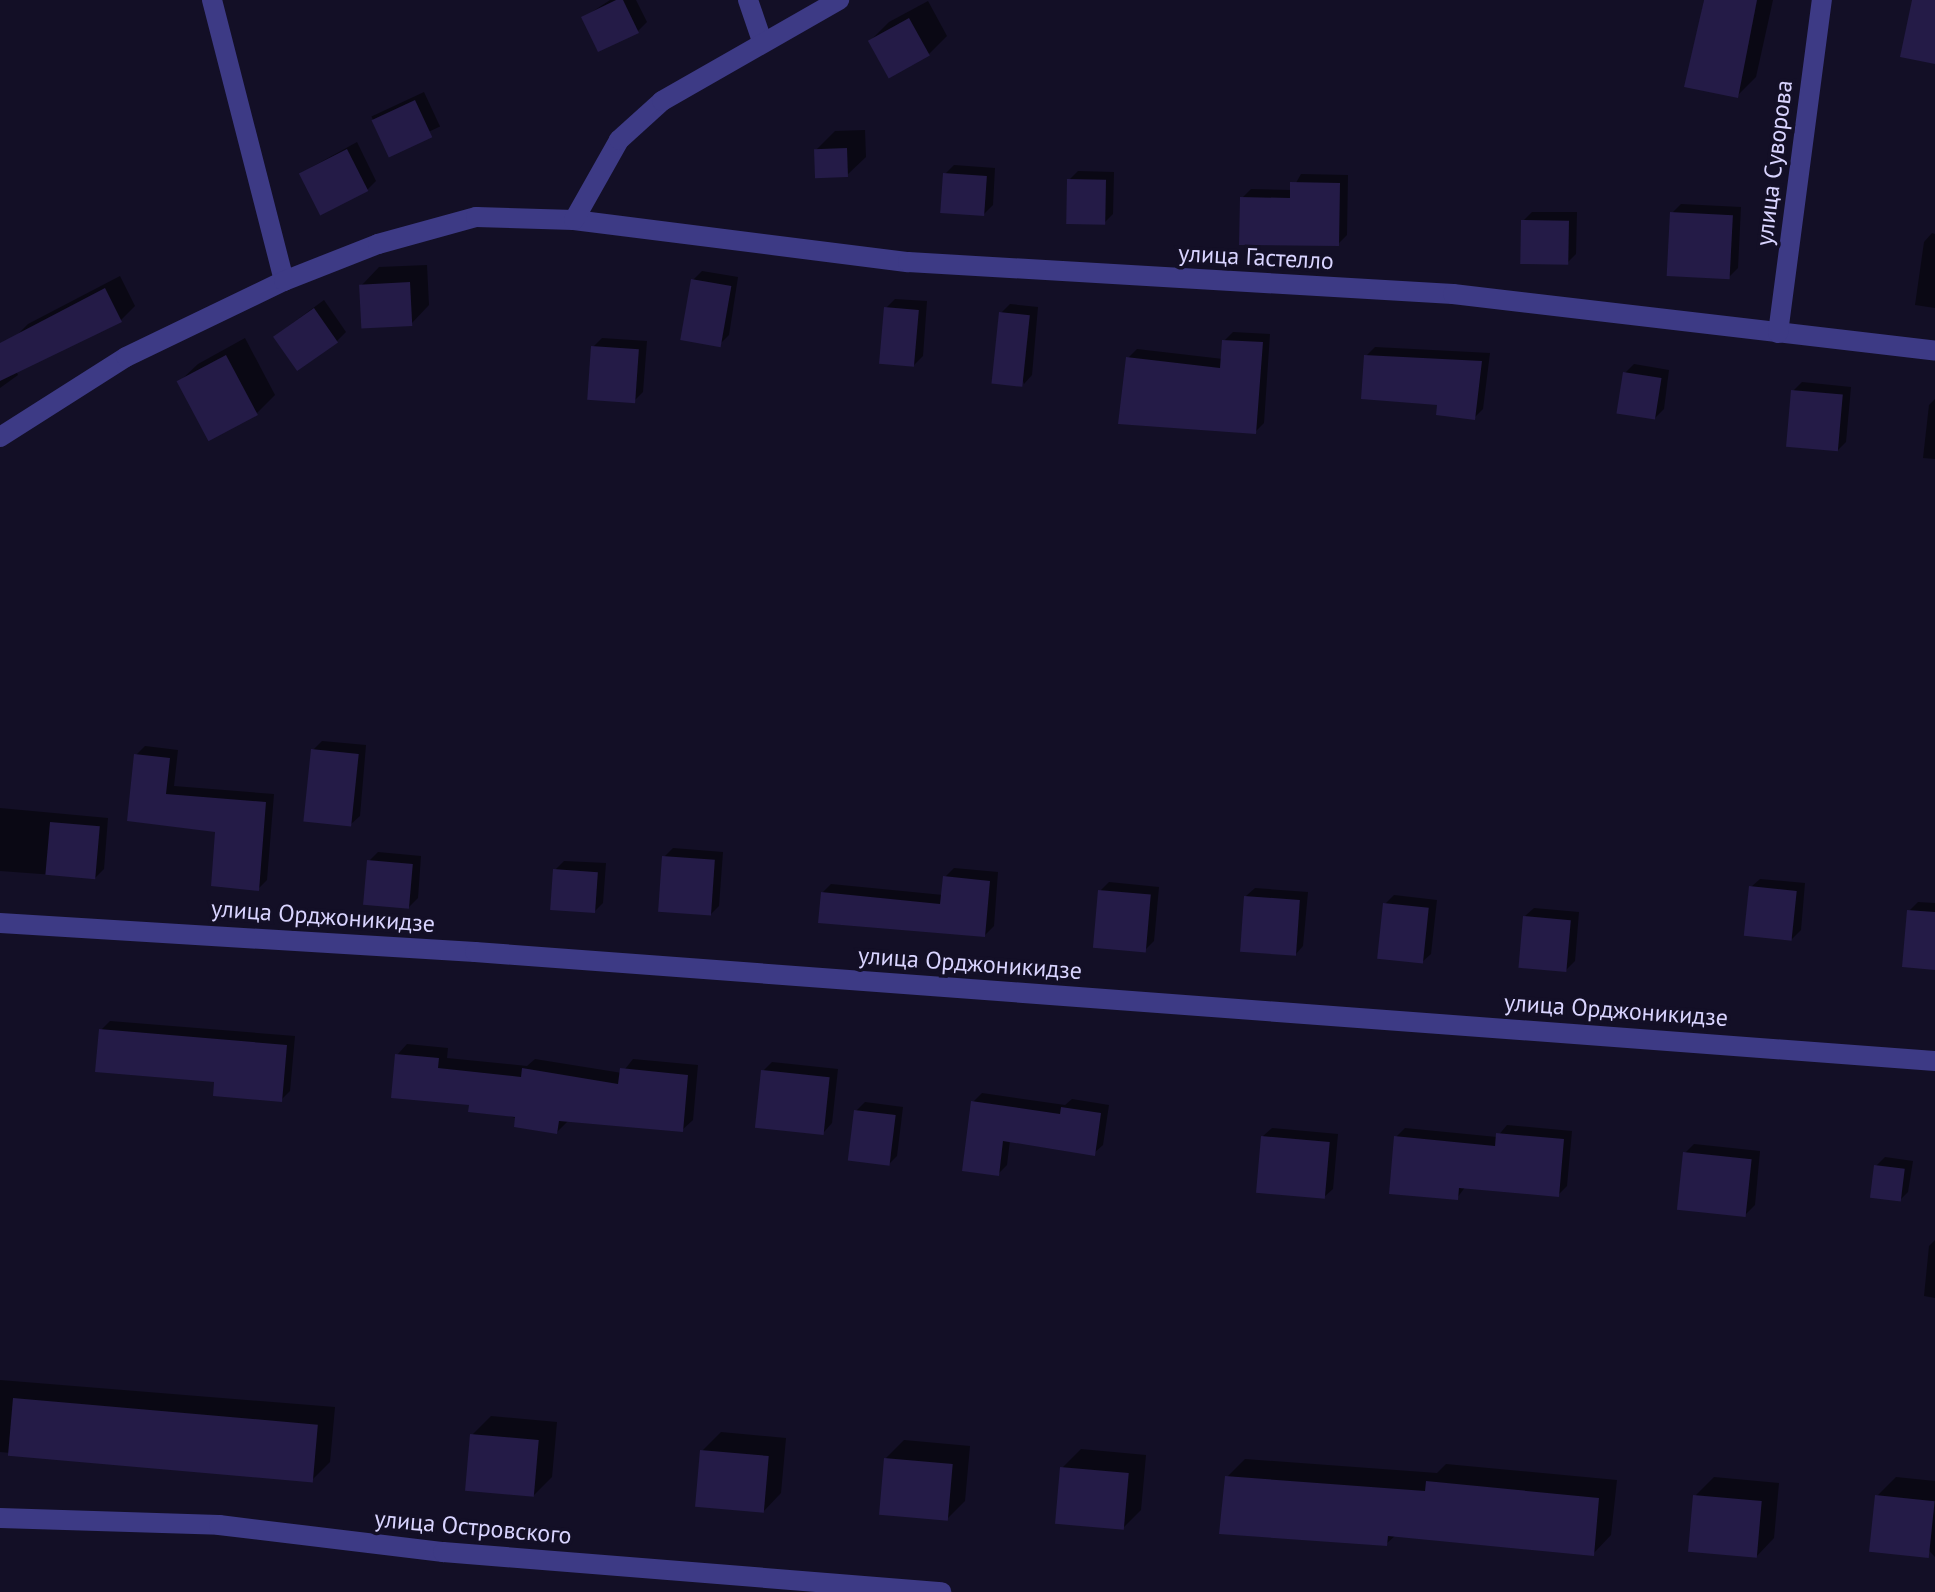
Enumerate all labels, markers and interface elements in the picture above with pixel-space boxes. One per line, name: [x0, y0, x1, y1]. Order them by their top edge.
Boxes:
street label: улица Суворова: [1750, 78, 1798, 248]
street label: улица Гастелло: [1178, 239, 1334, 275]
street label: улица Орджоникидзе: [210, 894, 436, 938]
street label: улица Орджоникидзе: [857, 941, 1083, 985]
street label: улица Орджоникидзе: [1503, 988, 1729, 1032]
street label: улица Островского: [373, 1504, 573, 1550]

